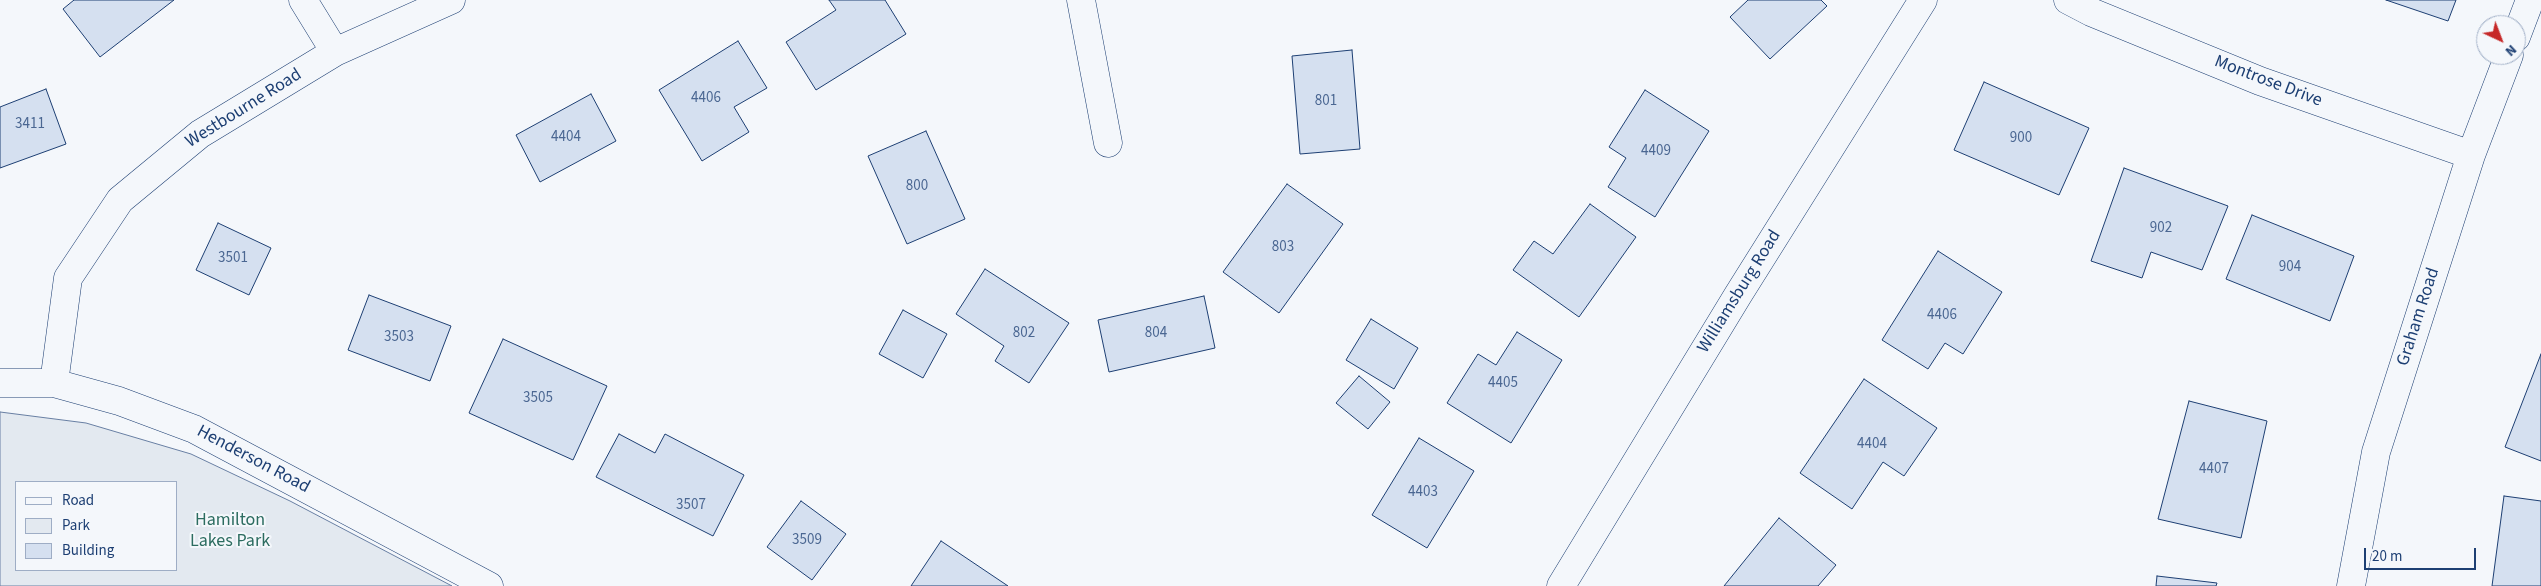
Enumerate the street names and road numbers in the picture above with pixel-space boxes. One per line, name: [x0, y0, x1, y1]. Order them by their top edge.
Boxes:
street label: Montrose Drive: [2211, 52, 2325, 112]
street label: Westbourne Road: [182, 65, 306, 153]
street label: Williamsburg Road: [1694, 227, 1786, 357]
street label: Graham Road: [2393, 265, 2445, 369]
street label: Henderson Road: [193, 421, 313, 499]

